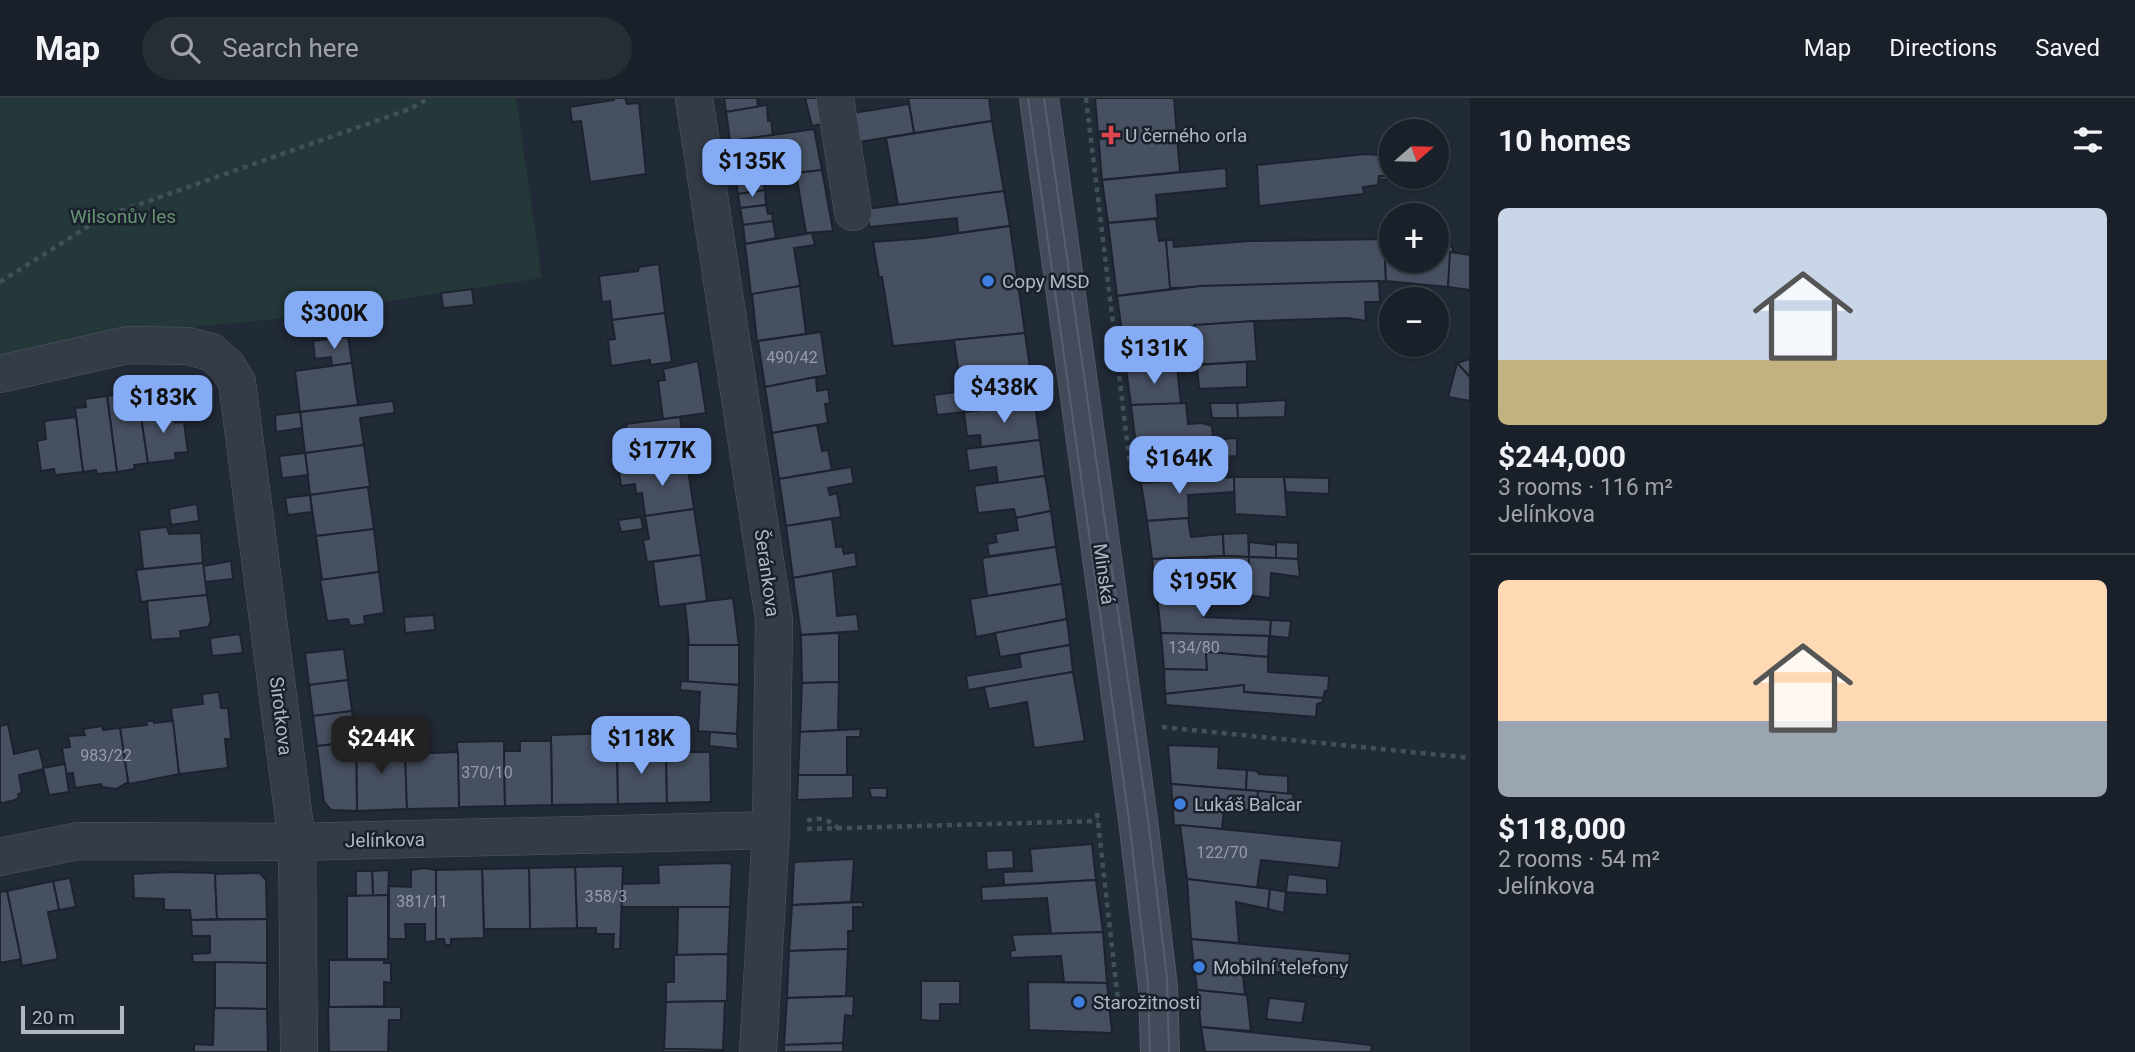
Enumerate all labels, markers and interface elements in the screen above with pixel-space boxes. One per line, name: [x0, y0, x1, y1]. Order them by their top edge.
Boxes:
search box: [142, 17, 632, 80]
text: Map: [35, 29, 100, 68]
icon: search: [166, 29, 204, 67]
text: Search here: [222, 33, 359, 63]
text: Map: [1804, 34, 1851, 62]
text: Directions: [1889, 34, 1997, 62]
text: Saved: [2035, 34, 2100, 62]
north arrow: [1379, 119, 1449, 189]
map controls: [1379, 119, 1449, 357]
icon: filters: [2069, 121, 2107, 159]
text: 10 homes: [1498, 123, 1631, 158]
place label: U černého orla: [1125, 124, 1247, 147]
marker: U černého orla: [1103, 127, 1119, 143]
pin: $135K: [703, 140, 801, 199]
text: $135K: [718, 148, 786, 175]
button: +: [1379, 203, 1449, 273]
park label: Wilsonův les: [70, 205, 176, 228]
icon: home: [1740, 253, 1866, 379]
place label: Copy MSD: [1002, 270, 1090, 293]
marker: Copy MSD: [980, 273, 996, 289]
button: −: [1379, 287, 1449, 357]
pin: $300K: [285, 292, 383, 351]
text: $300K: [300, 300, 368, 327]
pin: $131K: [1105, 327, 1203, 386]
text: $131K: [1120, 335, 1188, 362]
house number: 490/42: [766, 348, 818, 367]
pin: $438K: [955, 366, 1053, 425]
text: $438K: [970, 374, 1038, 401]
pin: $183K: [114, 376, 212, 435]
text: $183K: [129, 384, 197, 411]
pin: $177K: [613, 428, 711, 488]
pin: $164K: [1130, 436, 1228, 496]
text: $177K: [628, 437, 696, 464]
text: $244,000: [1498, 439, 1626, 474]
text: $164K: [1145, 445, 1213, 472]
text: 3 rooms · 116 m²: [1498, 474, 1673, 501]
text: Jelínkova: [1498, 501, 1595, 528]
street label: Šeránkova: [749, 528, 785, 618]
street label: Minská: [1088, 542, 1120, 606]
pin: $195K: [1154, 560, 1252, 619]
text: $195K: [1169, 568, 1237, 595]
icon: home: [1740, 625, 1866, 751]
house number: 134/80: [1168, 638, 1220, 657]
street label: Sirotkova: [265, 675, 297, 757]
pin: $244K: [332, 716, 430, 776]
pin: $118K: [592, 716, 690, 776]
text: $244K: [347, 725, 415, 752]
text: $118K: [607, 725, 675, 752]
house number: 983/22: [80, 746, 132, 765]
house number: 370/10: [461, 763, 513, 782]
place label: Lukáš Balcar: [1194, 793, 1303, 816]
marker: Lukáš Balcar: [1172, 796, 1188, 812]
text: $118,000: [1498, 811, 1626, 846]
street label: Jelínkova: [345, 828, 425, 852]
house number: 122/70: [1196, 843, 1248, 862]
text: 2 rooms · 54 m²: [1498, 846, 1660, 873]
text: Jelínkova: [1498, 873, 1595, 900]
house number: 358/3: [585, 887, 627, 906]
house number: 381/11: [396, 892, 448, 911]
place label: Mobilní telefony: [1213, 956, 1348, 979]
marker: Mobilní telefony: [1191, 959, 1207, 975]
place label: Starožitnosti: [1093, 991, 1200, 1014]
marker: Starožitnosti: [1071, 994, 1087, 1010]
scale bar: [21, 1003, 124, 1035]
text: 20 m: [32, 1006, 75, 1029]

